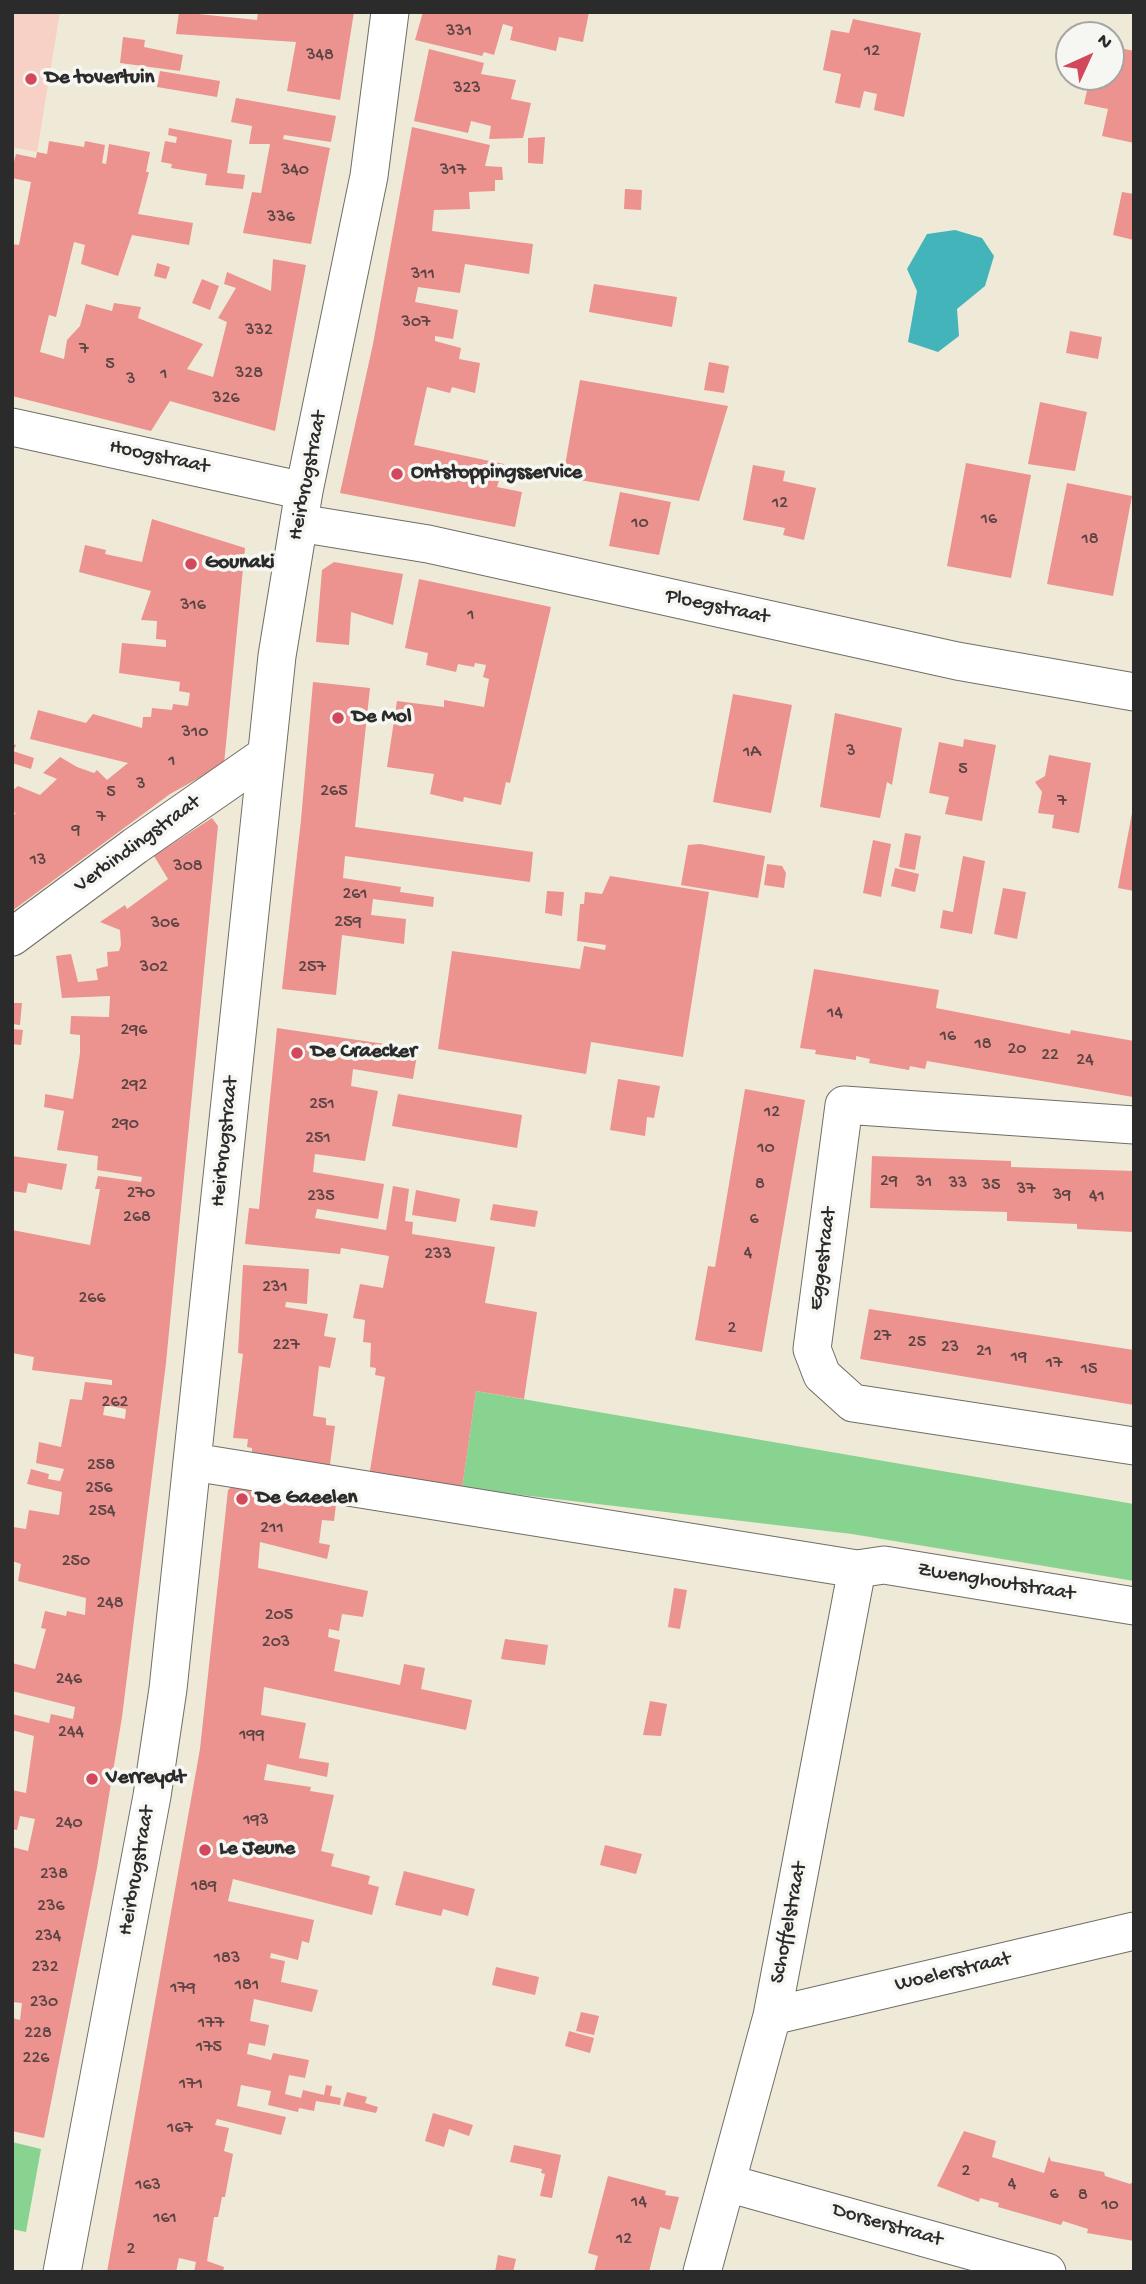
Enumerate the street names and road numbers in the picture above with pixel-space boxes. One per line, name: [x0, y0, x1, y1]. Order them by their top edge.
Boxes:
street label: Heirbrugstraat: [284, 409, 334, 543]
street label: Hoogstraat: [107, 435, 211, 481]
street label: Ploegstraat: [663, 585, 771, 631]
street label: Verbindingstraat: [70, 791, 206, 899]
street label: Heirbrugstraat: [207, 1076, 245, 1208]
street label: Eggestraat: [804, 1206, 844, 1312]
street label: Zwenghoutstraat: [916, 1558, 1076, 1608]
street label: Heirbrugstraat: [114, 1804, 162, 1938]
street label: Schoffelstraat: [766, 1860, 814, 1986]
street label: Woelerstraat: [893, 1947, 1013, 1999]
street label: Dorserstraat: [829, 2198, 945, 2254]

